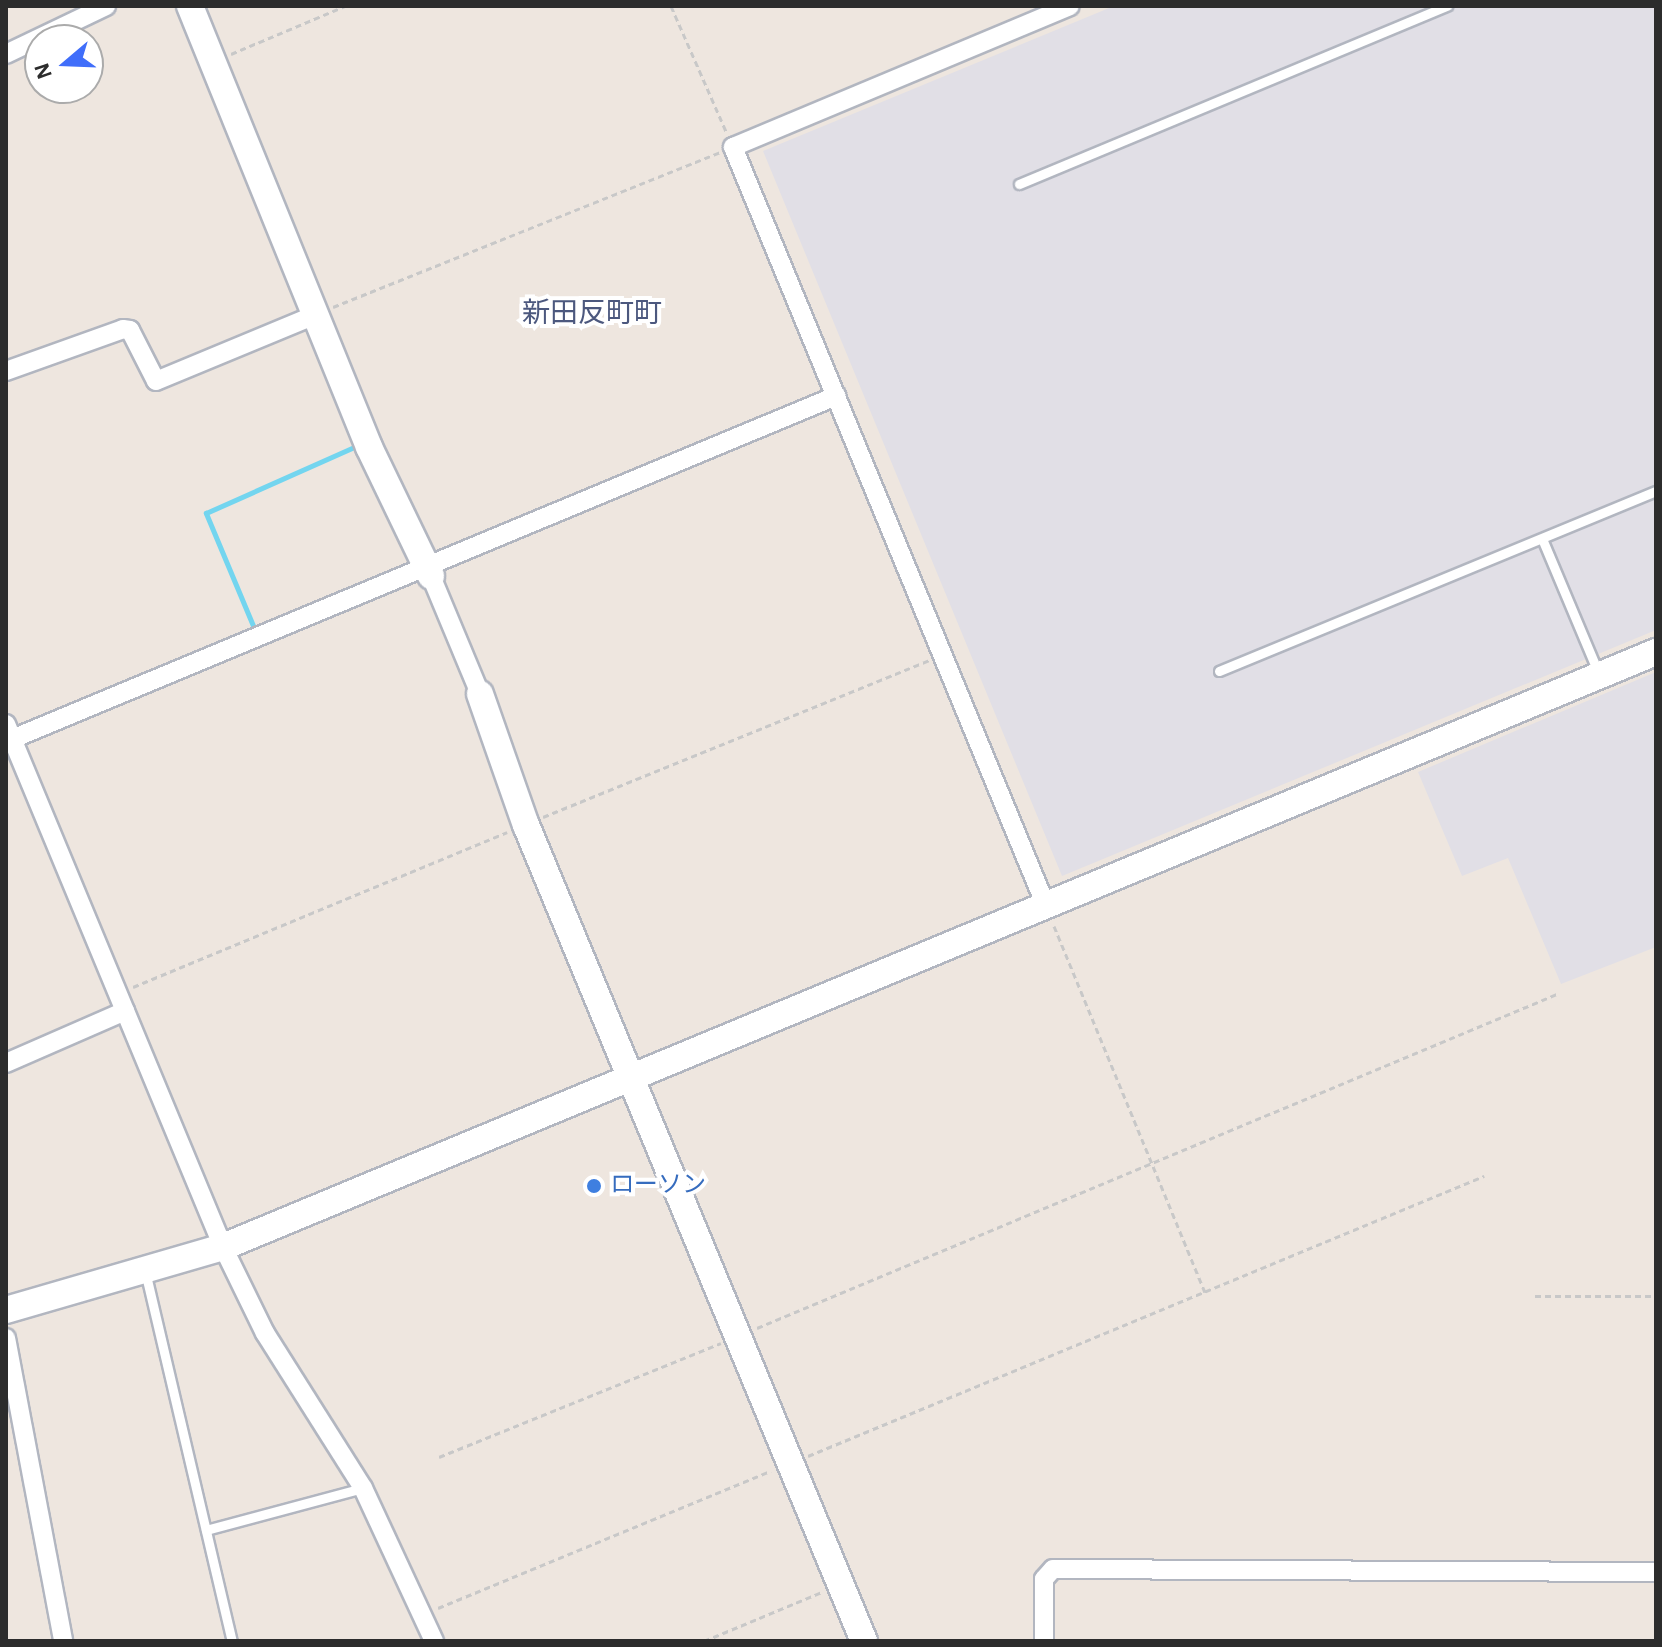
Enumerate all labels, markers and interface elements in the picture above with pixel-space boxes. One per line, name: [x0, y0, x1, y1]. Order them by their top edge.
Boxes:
north arrow: [24, 24, 104, 104]
text: N: [30, 60, 56, 82]
district label: 新田反町町: [522, 297, 662, 331]
place label: ローソン: [610, 1172, 706, 1200]
marker: ローソン: [585, 1177, 603, 1195]

